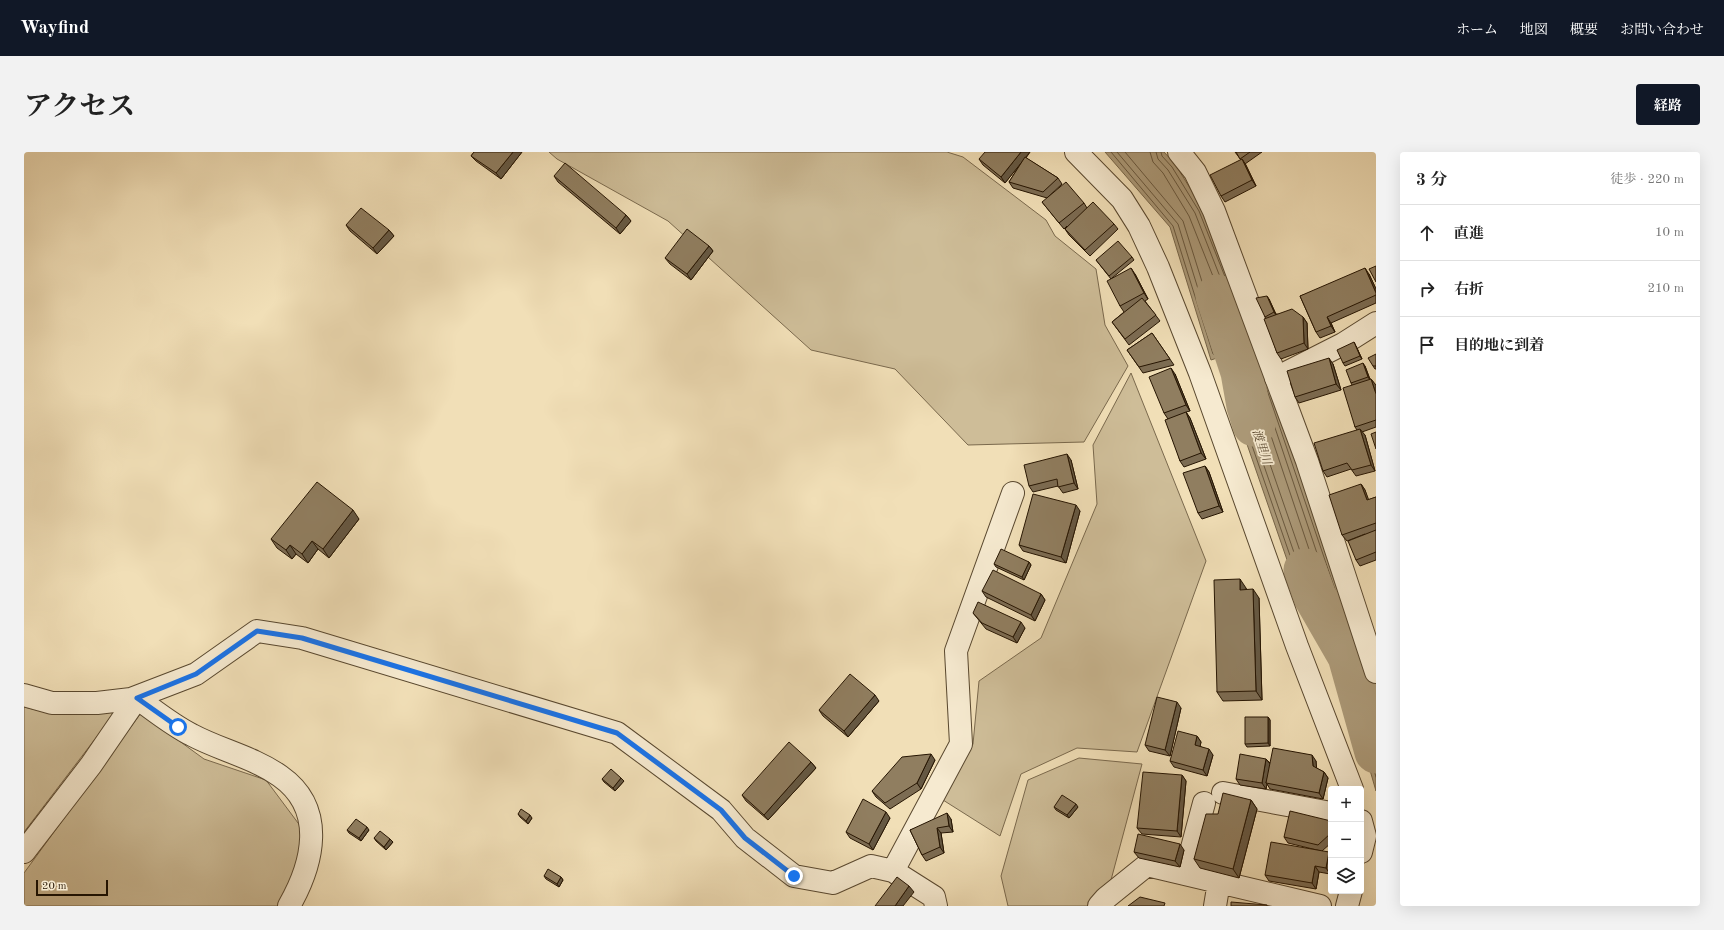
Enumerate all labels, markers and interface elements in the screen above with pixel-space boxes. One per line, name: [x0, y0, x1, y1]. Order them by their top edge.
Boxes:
text: Wayfind: [20, 19, 89, 38]
text: ホーム: [1456, 23, 1498, 37]
text: 地図: [1520, 23, 1548, 37]
text: 概要: [1570, 23, 1598, 37]
text: お問い合わせ: [1620, 23, 1704, 37]
button: 経路: [1636, 84, 1700, 125]
text: アクセス: [24, 94, 135, 122]
text: 3 分: [1416, 172, 1448, 189]
text: 徒歩 · 220 m: [1610, 173, 1684, 186]
icon: ahead: [1416, 222, 1438, 244]
text: 10 m: [1655, 226, 1684, 239]
text: 直進: [1454, 227, 1484, 242]
icon: right: [1416, 278, 1438, 300]
text: 210 m: [1647, 282, 1684, 295]
text: 右折: [1454, 283, 1484, 298]
icon: arrive: [1416, 334, 1438, 356]
text: 目的地に到着: [1454, 339, 1544, 354]
water label: 渡里川: [1250, 428, 1274, 468]
route start: [169, 718, 187, 736]
map controls: [1328, 786, 1364, 894]
button: +: [1328, 786, 1364, 822]
button: −: [1328, 822, 1364, 858]
button: layers: [1328, 858, 1364, 894]
route end: [785, 867, 803, 885]
scale bar: [36, 878, 108, 897]
text: 20 m: [42, 881, 67, 892]

